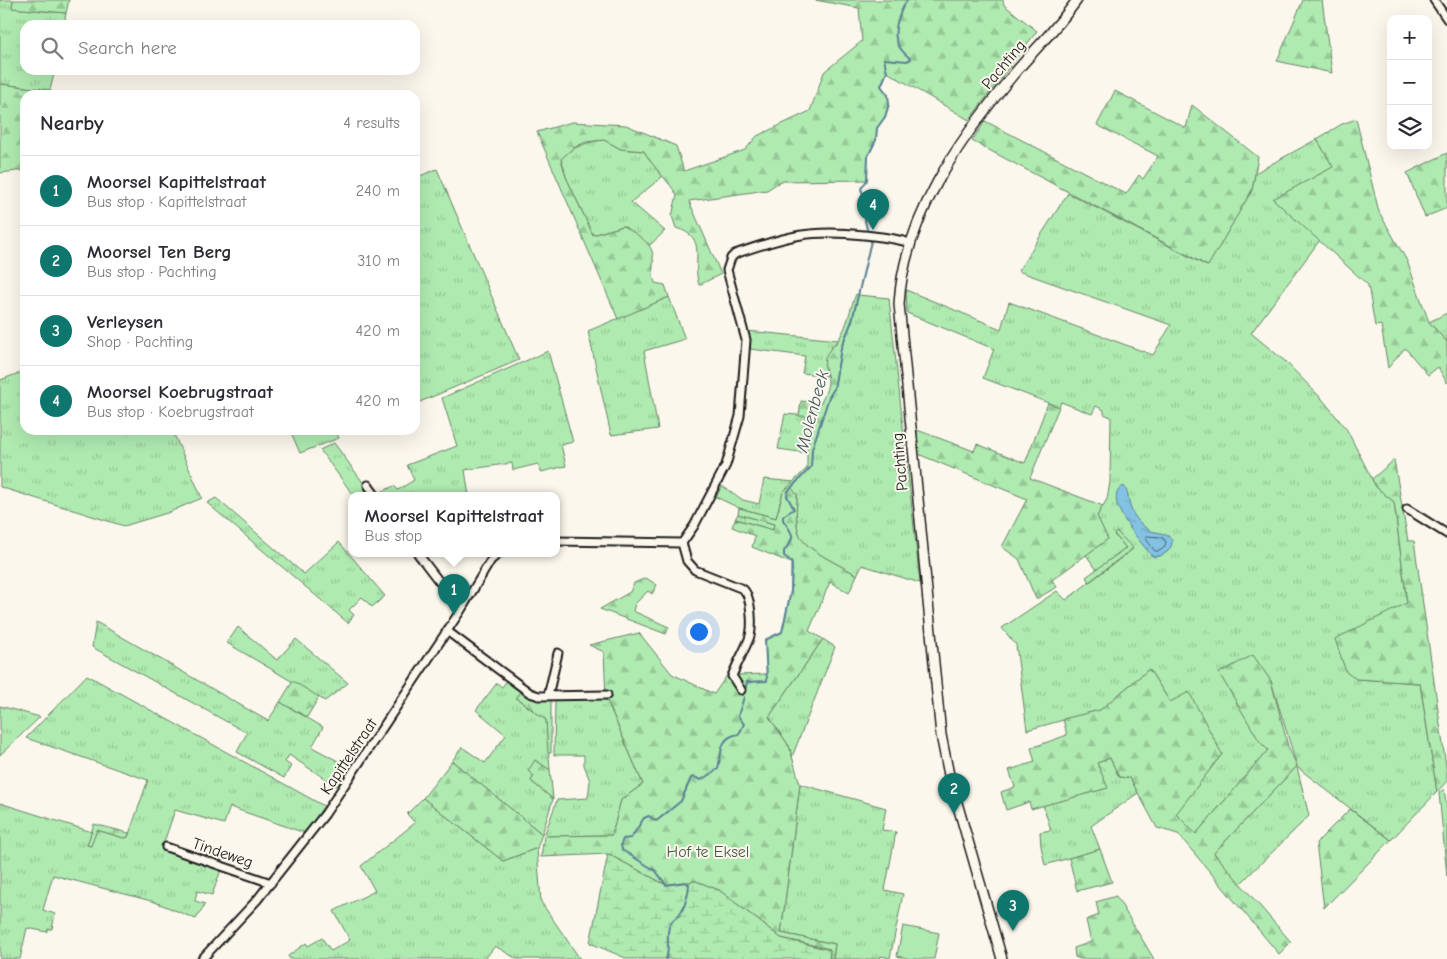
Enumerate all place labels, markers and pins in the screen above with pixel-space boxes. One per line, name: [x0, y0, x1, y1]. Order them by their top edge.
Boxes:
pin: 4: [857, 189, 889, 230]
pin: 1: [438, 574, 470, 615]
pin: 2: [938, 773, 970, 814]
pin: 3: [997, 890, 1029, 931]

